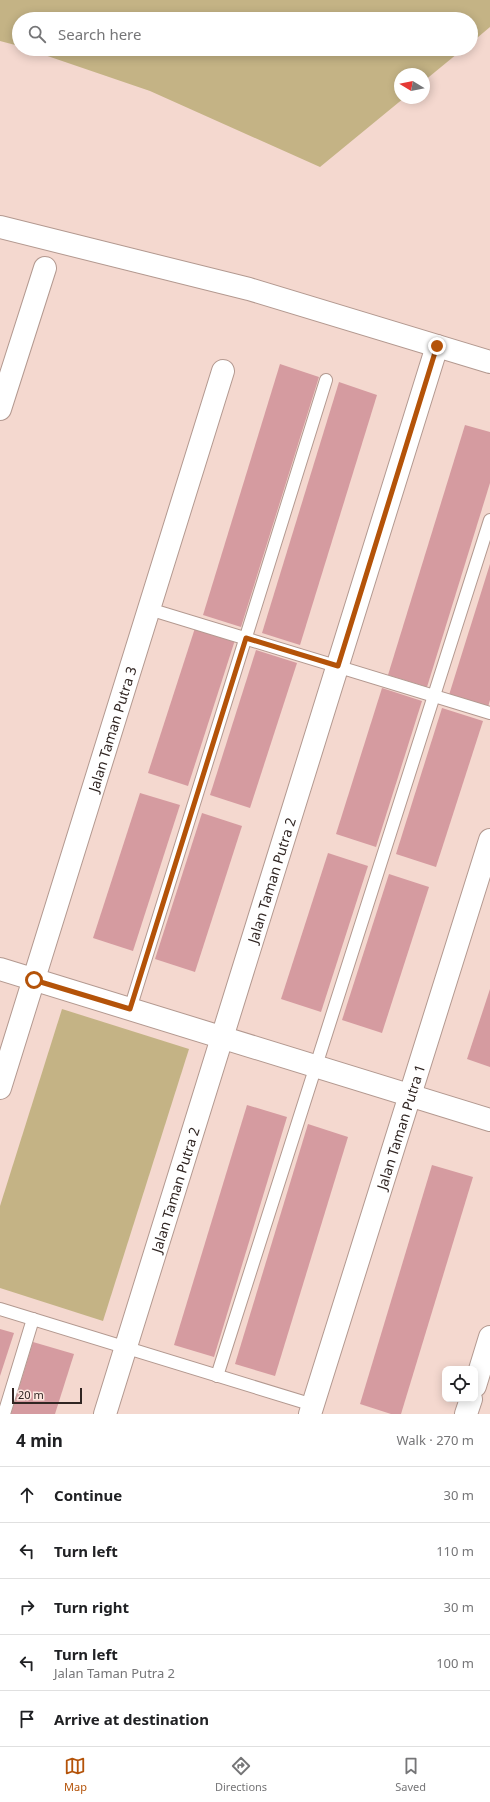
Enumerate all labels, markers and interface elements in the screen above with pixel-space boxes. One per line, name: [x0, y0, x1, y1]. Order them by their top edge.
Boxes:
search box: [12, 12, 478, 56]
icon: search: [26, 23, 48, 45]
text: Search here: [58, 24, 141, 44]
north arrow: [394, 68, 430, 104]
route end: [428, 337, 446, 355]
street label: Jalan Taman Putra 3: [83, 664, 140, 796]
street label: Jalan Taman Putra 2: [242, 815, 299, 947]
route start: [25, 971, 43, 989]
street label: Jalan Taman Putra 1: [371, 1062, 429, 1194]
street label: Jalan Taman Putra 2: [146, 1124, 203, 1257]
map controls: [442, 1366, 478, 1402]
button: locate: [442, 1366, 478, 1402]
scale bar: [12, 1386, 82, 1405]
text: 20 m: [18, 1387, 44, 1402]
text: 4 min: [16, 1429, 63, 1452]
text: Walk · 270 m: [396, 1431, 474, 1449]
icon: ahead: [16, 1484, 38, 1506]
text: Continue: [54, 1485, 122, 1505]
text: 30 m: [444, 1486, 474, 1504]
icon: left: [16, 1540, 38, 1562]
text: Turn left: [54, 1541, 118, 1561]
text: 110 m: [436, 1542, 474, 1560]
icon: right: [16, 1596, 38, 1618]
text: Turn right: [54, 1597, 129, 1617]
text: 30 m: [444, 1598, 474, 1616]
text: Turn left: [54, 1644, 118, 1664]
icon: left: [16, 1652, 38, 1674]
text: 100 m: [436, 1654, 474, 1672]
text: Jalan Taman Putra 2: [54, 1664, 175, 1682]
icon: arrive: [16, 1708, 38, 1730]
text: Arrive at destination: [54, 1709, 209, 1729]
tab: Map: [64, 1755, 87, 1794]
tab: Directions: [215, 1755, 267, 1794]
tab: Saved: [395, 1755, 426, 1794]

